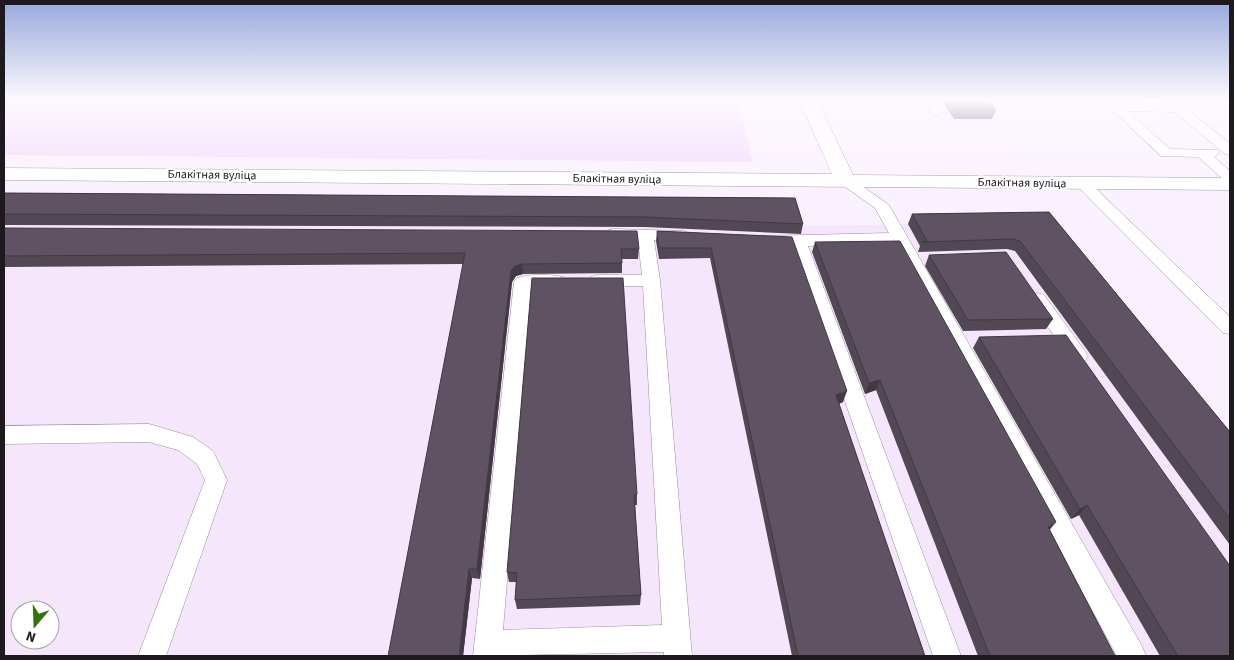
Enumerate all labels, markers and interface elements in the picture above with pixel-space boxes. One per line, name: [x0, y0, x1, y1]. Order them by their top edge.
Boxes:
street label: Блакітная вуліца: [167, 166, 257, 184]
street label: Блакітная вуліца: [572, 170, 662, 188]
street label: Блакітная вуліца: [977, 174, 1067, 192]
north arrow: [10, 600, 60, 650]
text: N: [23, 625, 39, 647]

